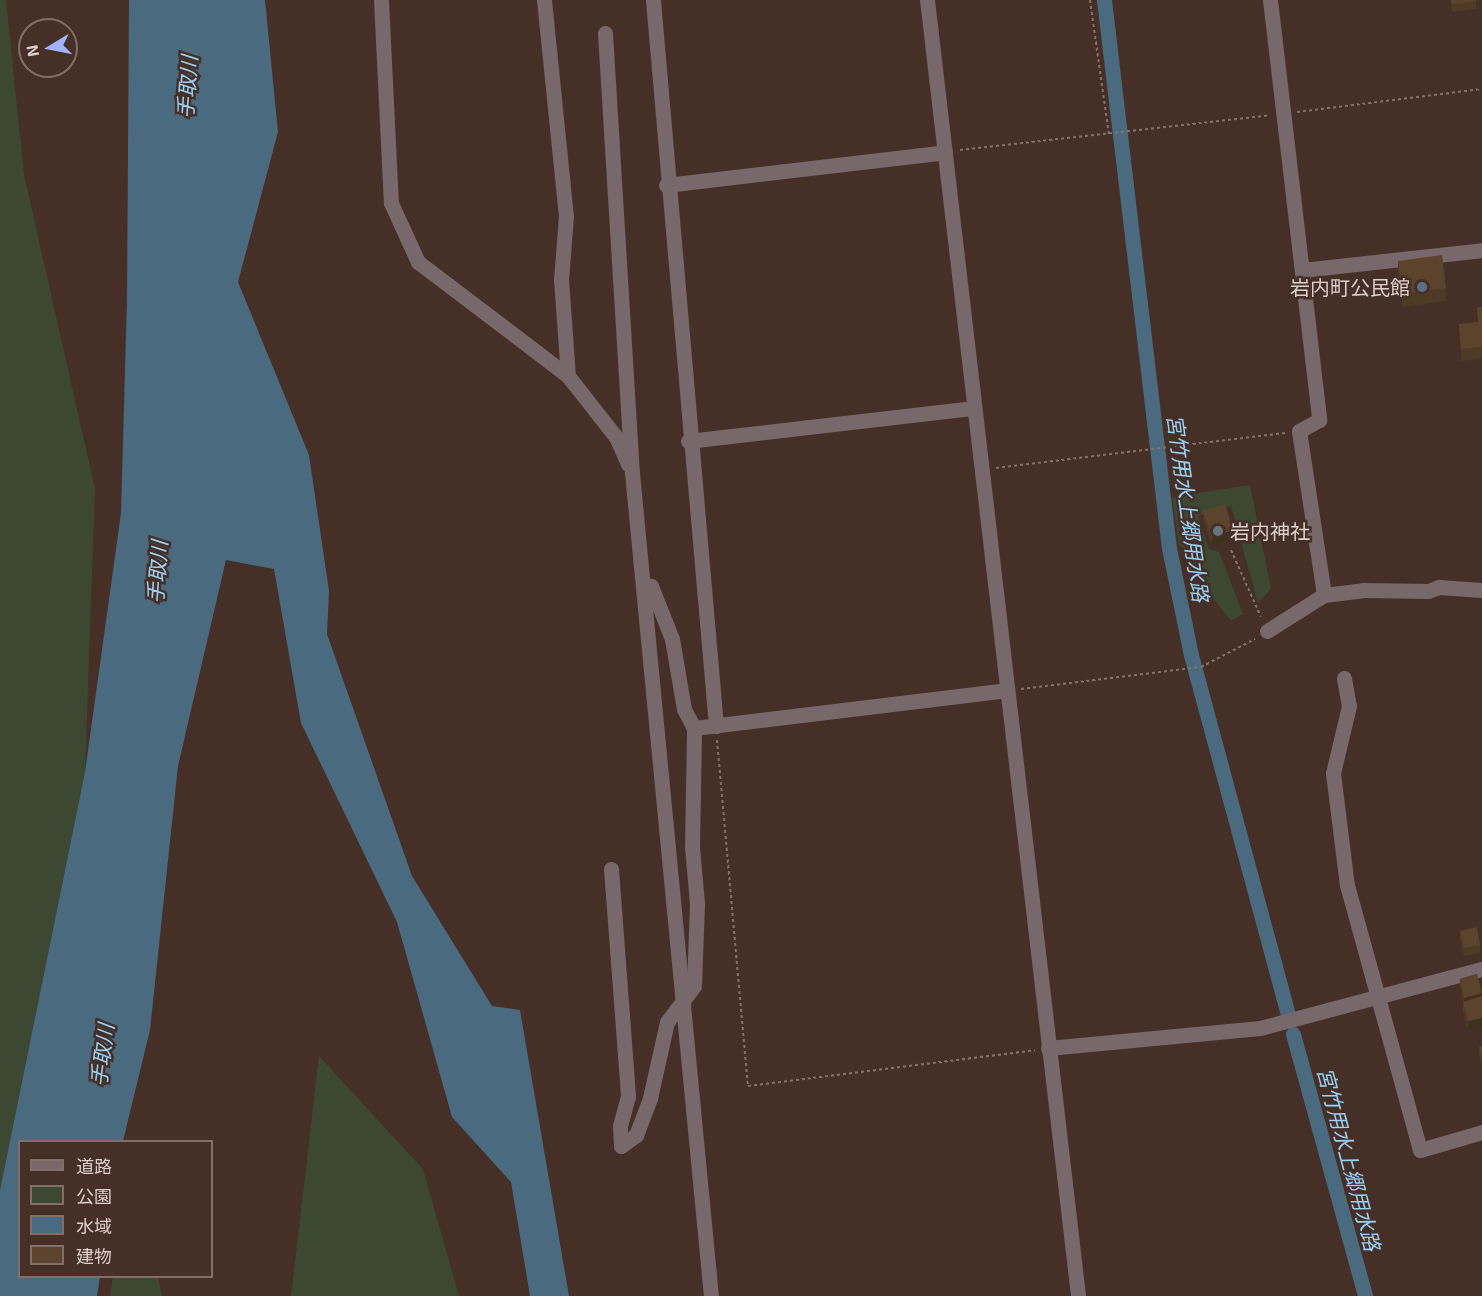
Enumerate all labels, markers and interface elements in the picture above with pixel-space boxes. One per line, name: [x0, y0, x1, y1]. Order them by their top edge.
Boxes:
north arrow: [18, 18, 78, 78]
text: N: [21, 44, 42, 58]
water label: 手取川: [172, 55, 202, 119]
place label: 岩内町公民館: [1290, 275, 1410, 299]
marker: 岩内町公民館: [1415, 280, 1429, 294]
water label: 宮竹用水上郷用水路: [1162, 413, 1214, 603]
place label: 岩内神社: [1230, 519, 1310, 543]
marker: 岩内神社: [1211, 524, 1225, 538]
water label: 手取川: [142, 540, 172, 604]
water label: 手取川: [86, 1022, 118, 1088]
water label: 宮竹用水上郷用水路: [1312, 1064, 1386, 1254]
legend: [18, 1140, 213, 1278]
text: 道路: [76, 1155, 112, 1177]
text: 公園: [76, 1185, 112, 1207]
text: 水域: [76, 1215, 112, 1237]
text: 建物: [76, 1245, 112, 1267]

